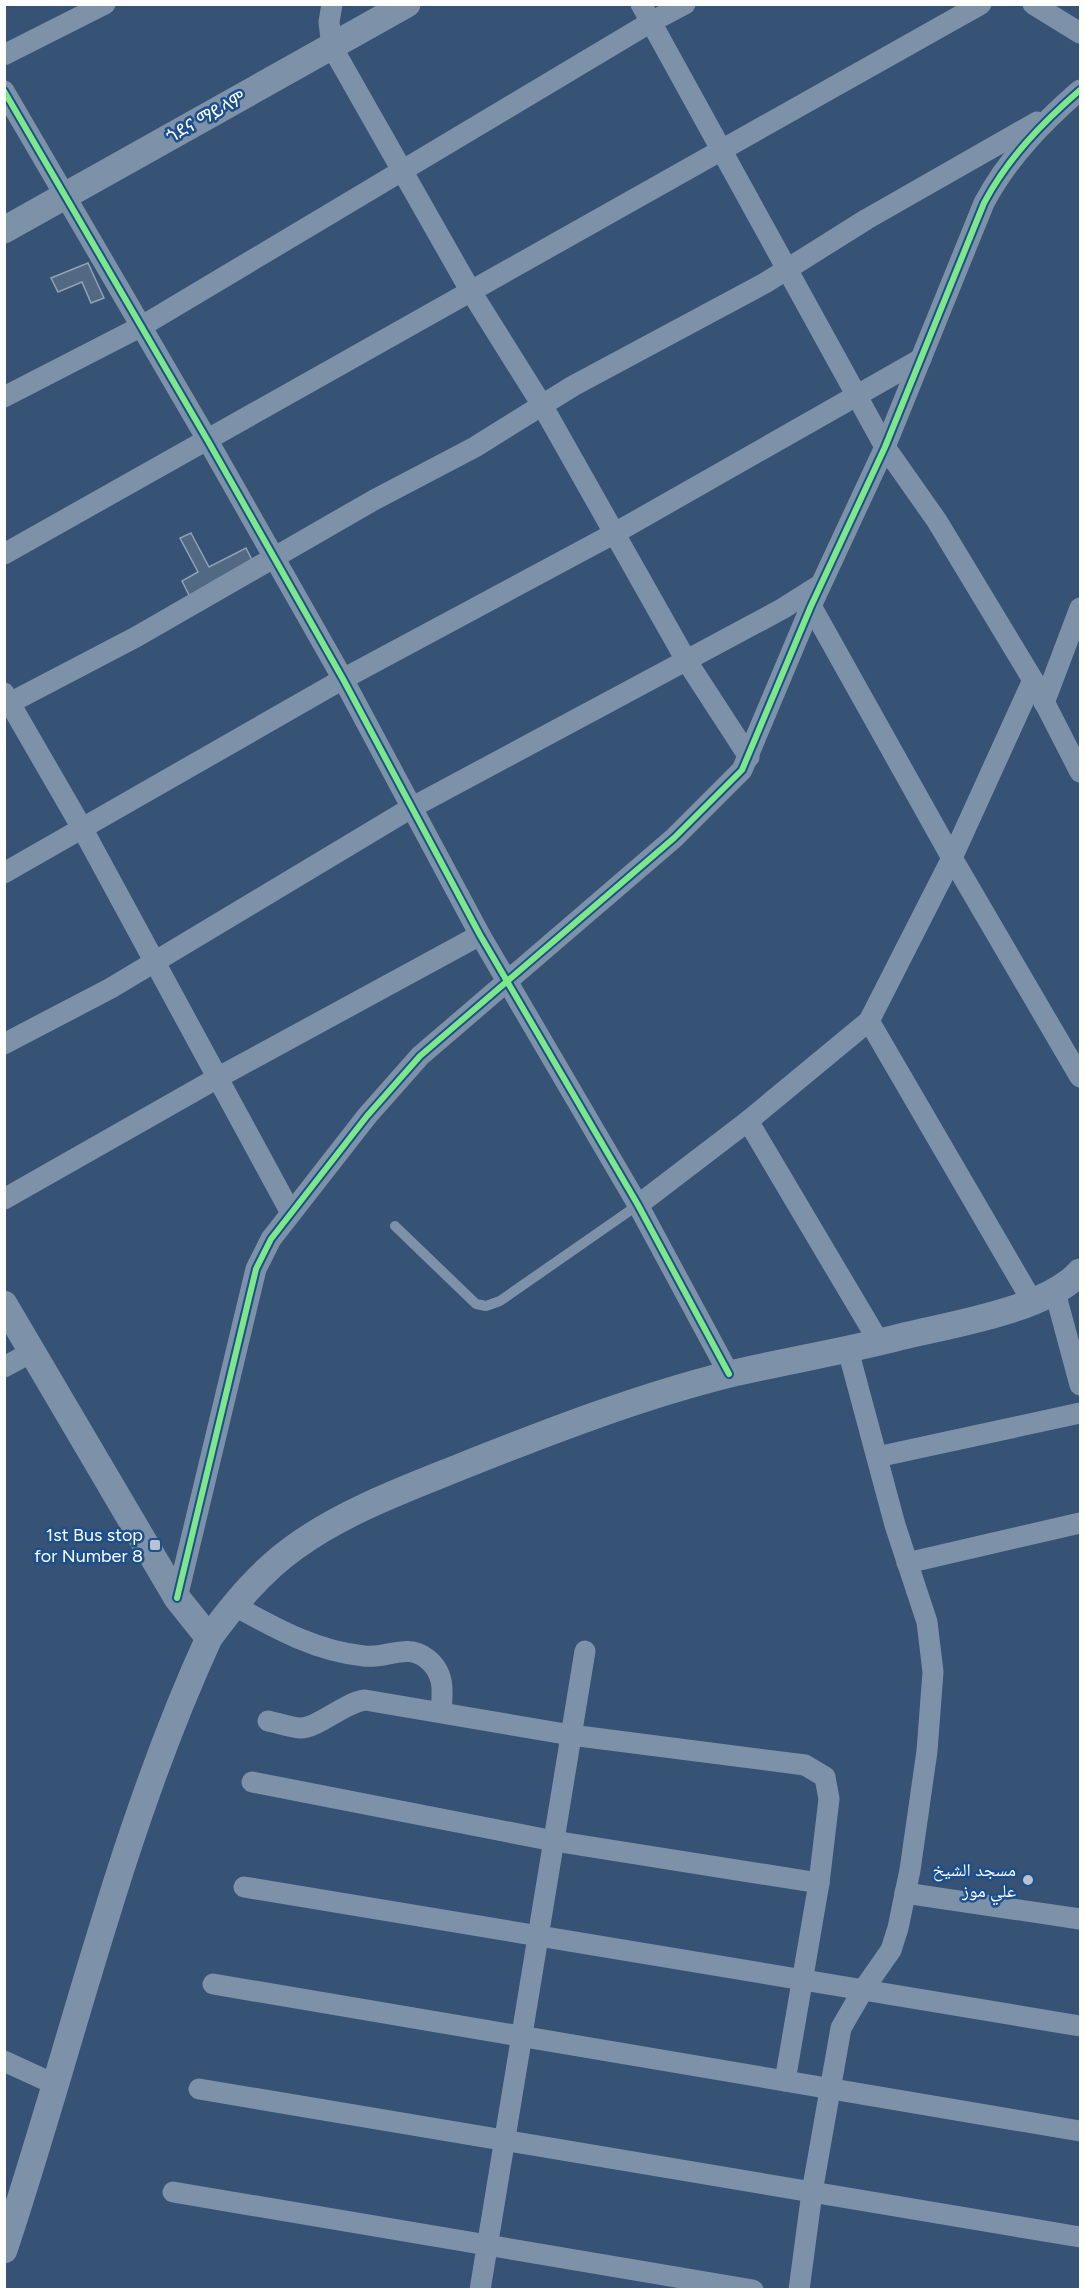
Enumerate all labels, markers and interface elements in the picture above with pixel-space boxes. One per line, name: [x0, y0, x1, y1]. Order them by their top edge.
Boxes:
street label: ጎደና ማይላም: [162, 86, 250, 148]
place label: 1st Bus stop for Number 8: [34, 1524, 143, 1567]
marker: 1st Bus stop for Number 8: [148, 1538, 162, 1552]
place label: مسجد الشيخ علي موز: [932, 1859, 1016, 1906]
marker: مسجد الشيخ علي موز: [1021, 1873, 1035, 1887]

